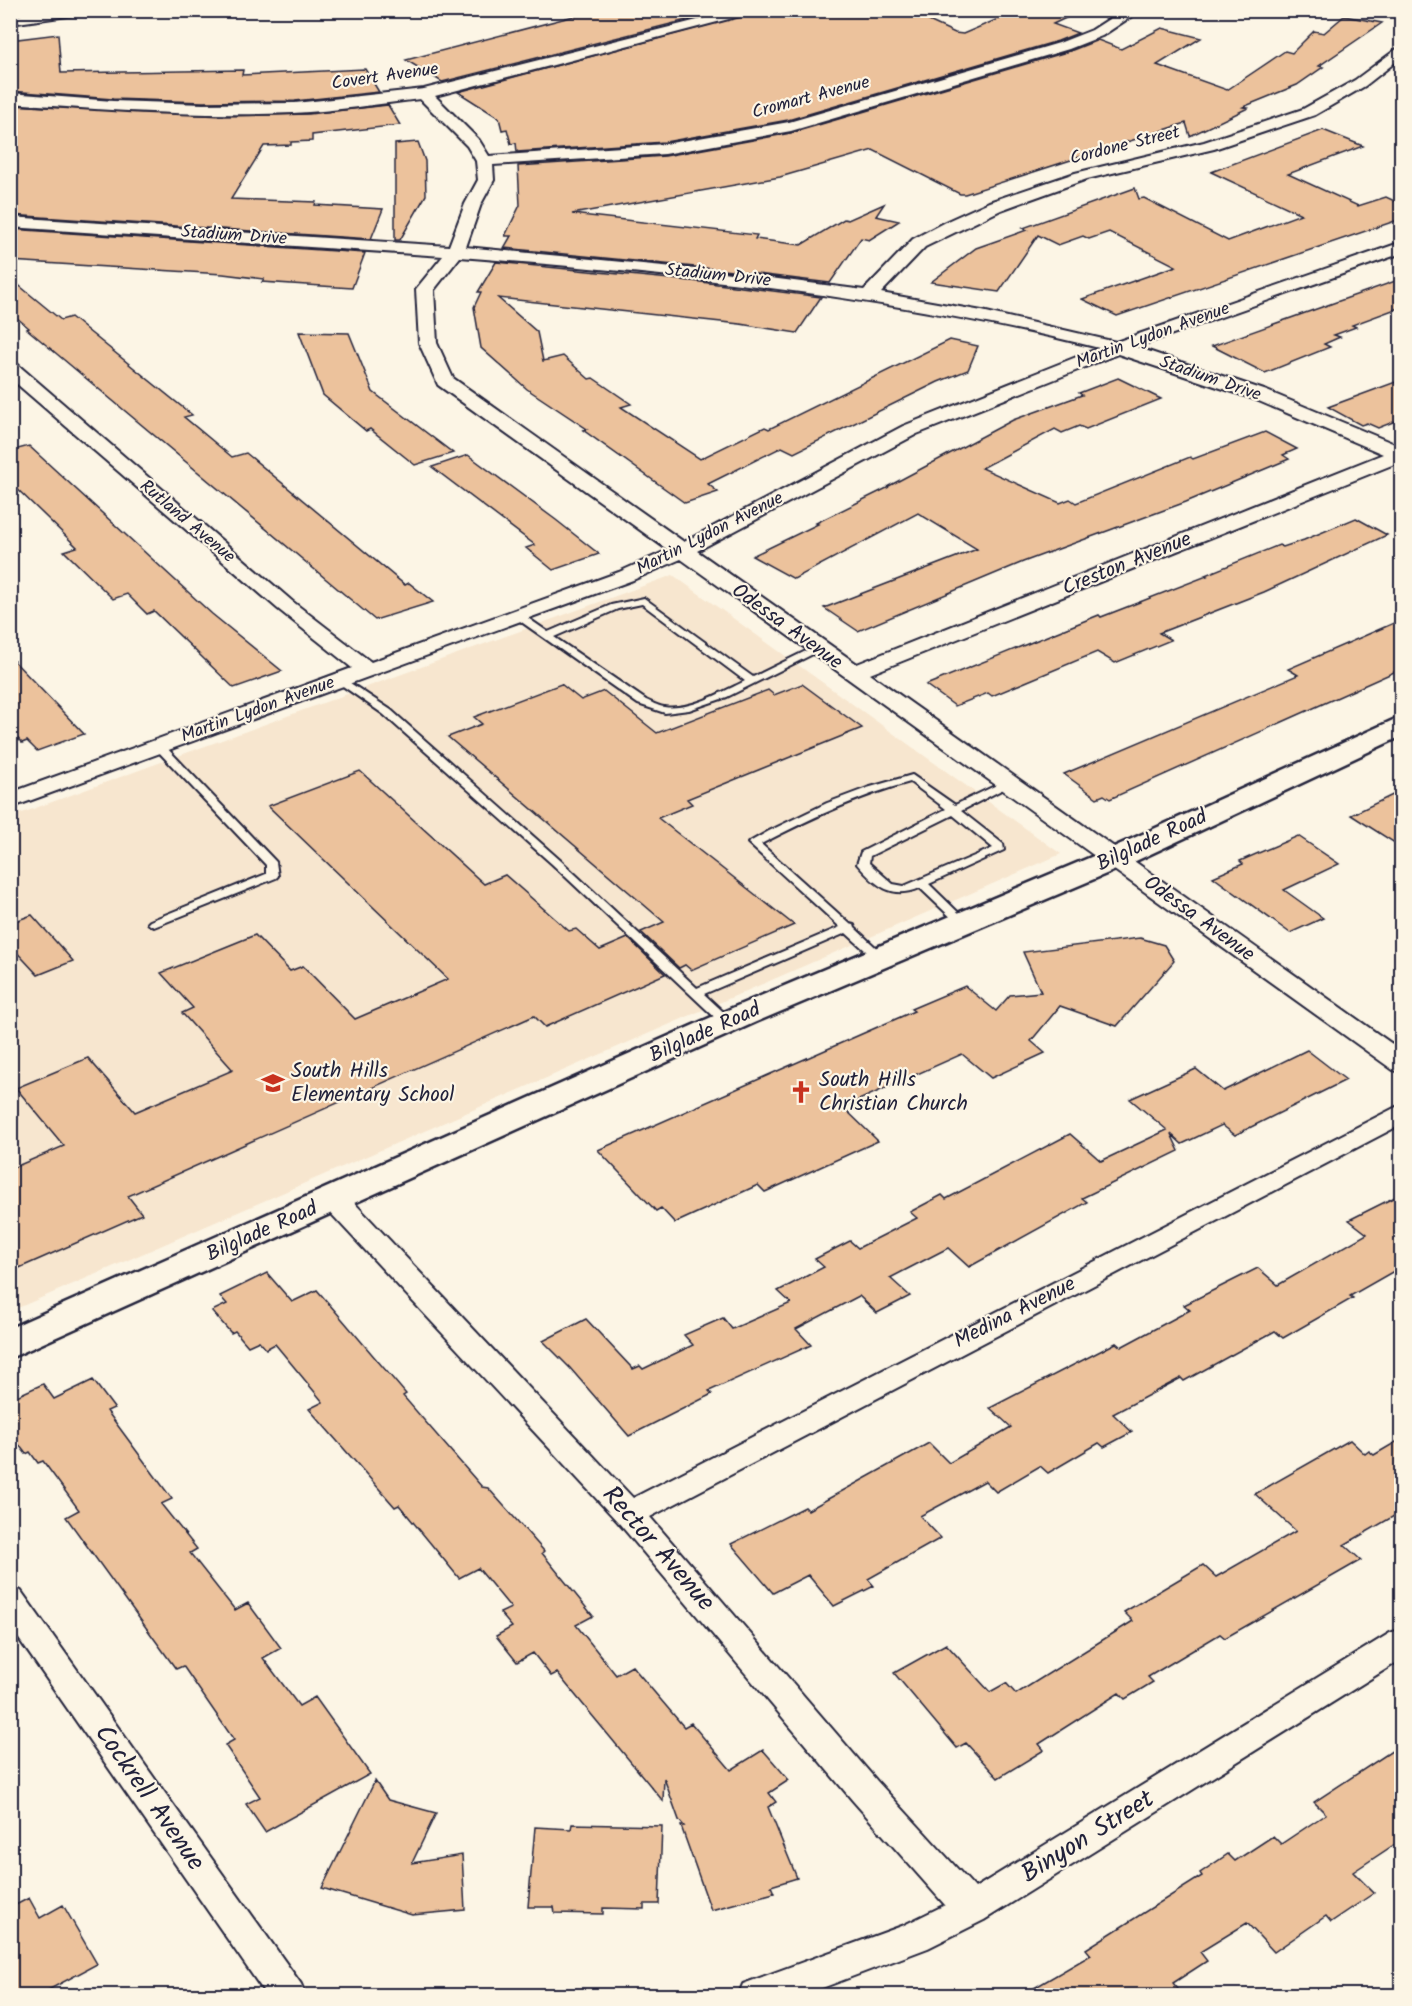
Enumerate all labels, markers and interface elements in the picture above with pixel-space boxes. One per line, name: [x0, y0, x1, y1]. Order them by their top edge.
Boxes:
street label: Covert Avenue: [330, 55, 440, 99]
street label: Cromart Avenue: [749, 68, 873, 128]
street label: Cordone Street: [1067, 118, 1184, 174]
street label: Stadium Drive: [180, 218, 288, 254]
street label: Stadium Drive: [664, 256, 772, 296]
street label: Martin Lydon Avenue: [1072, 295, 1234, 377]
street label: Stadium Drive: [1155, 348, 1265, 410]
street label: Rutland Avenue: [133, 473, 241, 571]
street label: Martin Lydon Avenue: [631, 484, 789, 584]
street label: Creston Avenue: [1057, 523, 1197, 605]
street label: Odessa Avenue: [724, 575, 850, 679]
street label: Martin Lydon Avenue: [177, 669, 339, 751]
street label: Bilglade Road: [1091, 801, 1213, 881]
street label: Odessa Avenue: [1136, 867, 1262, 971]
street label: Bilglade Road: [644, 994, 767, 1072]
place label: South Hills Elementary School: [291, 1055, 454, 1112]
place label: South Hills Christian Church: [819, 1064, 968, 1121]
school or university icon: South Hills Elementary School: [260, 1070, 286, 1096]
church icon: South Hills Christian Church: [788, 1079, 814, 1105]
street label: Bilglade Road: [201, 1193, 324, 1271]
street label: Medina Avenue: [948, 1268, 1082, 1358]
street label: Rector Avenue: [591, 1476, 725, 1622]
street label: Cockrell Avenue: [83, 1716, 215, 1880]
street label: Binyon Street: [1013, 1779, 1164, 1895]

